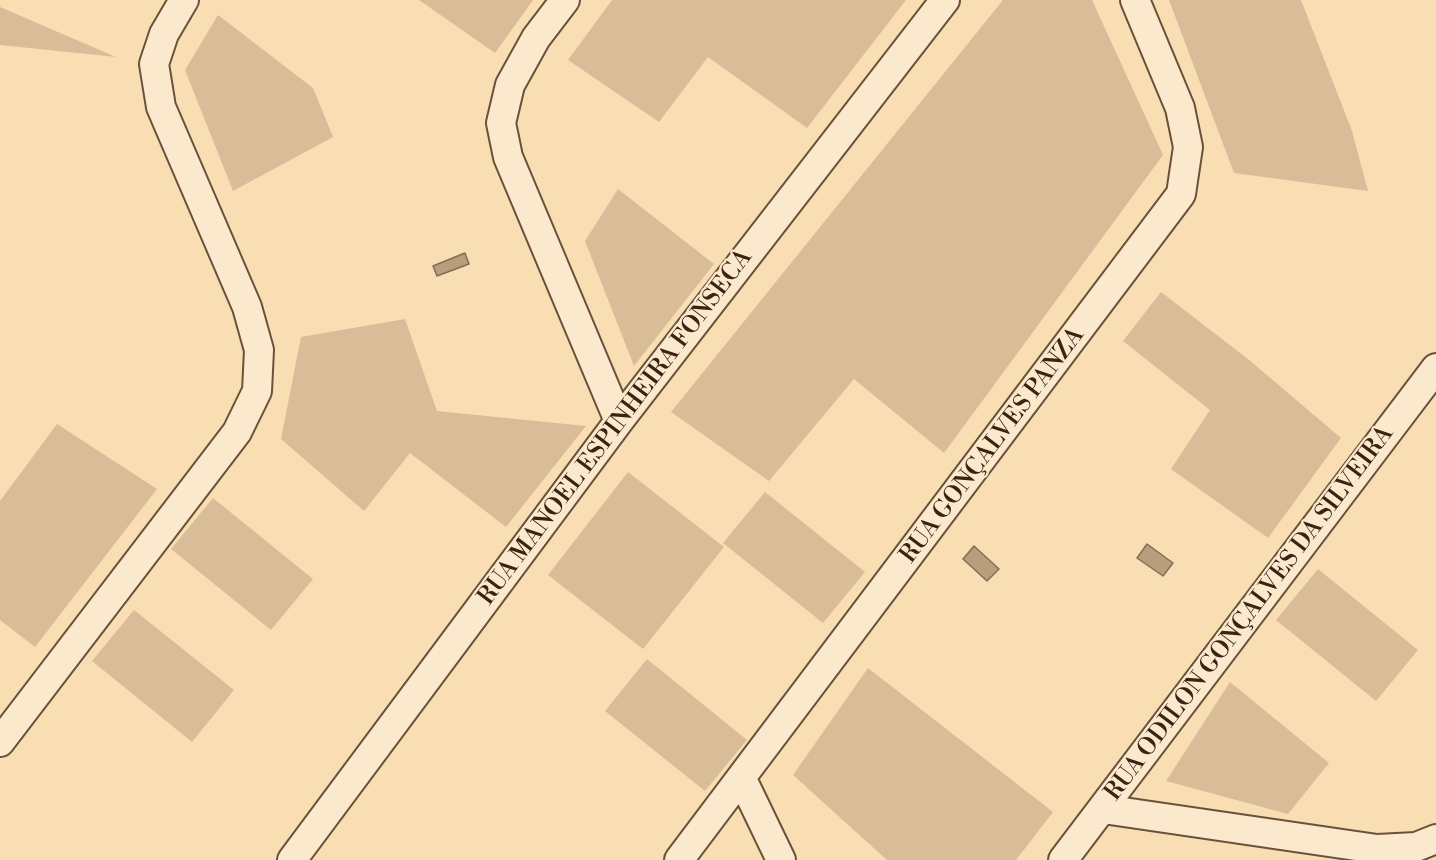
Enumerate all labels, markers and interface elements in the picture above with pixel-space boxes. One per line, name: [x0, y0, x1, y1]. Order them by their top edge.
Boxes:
street label: RUA MANOEL ESPINHEIRA FONSECA: [473, 245, 759, 611]
street label: RUA GONÇALVES PANZA: [895, 323, 1091, 569]
street label: RUA ODILON GONÇALVES DA SILVEIRA: [1100, 421, 1400, 807]

